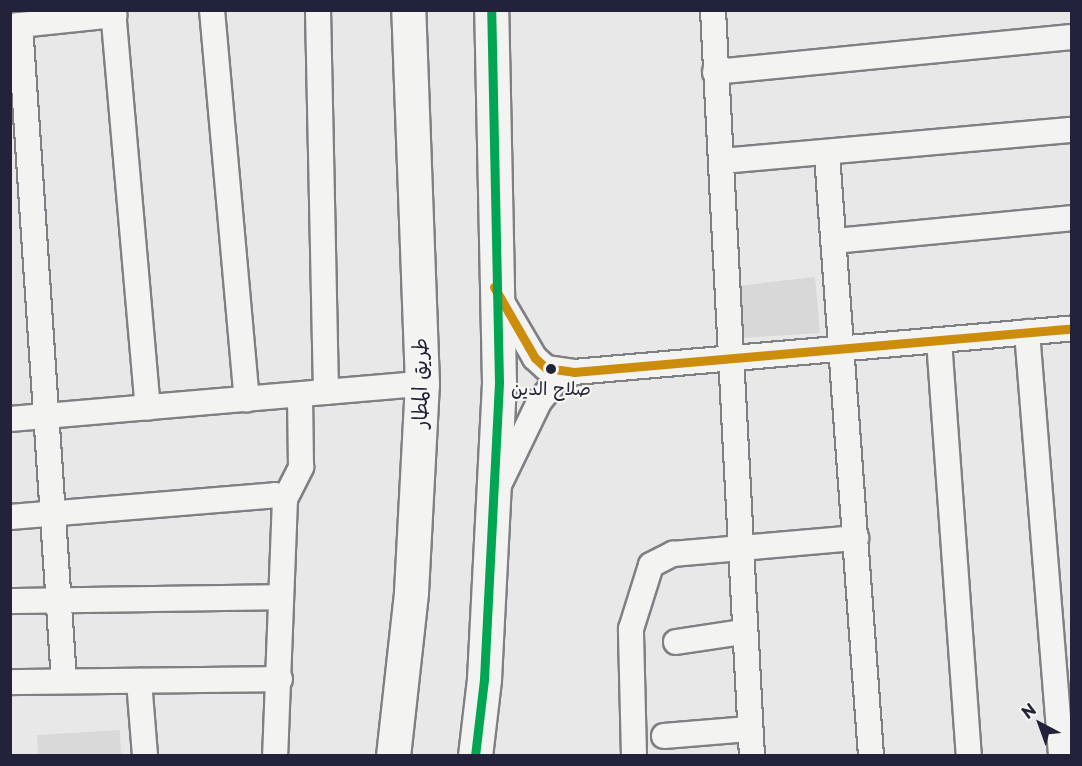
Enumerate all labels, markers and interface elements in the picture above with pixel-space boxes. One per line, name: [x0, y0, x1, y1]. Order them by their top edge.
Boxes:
street label: طريق المطار: [407, 338, 431, 428]
marker: صلاح الدين: [545, 363, 557, 375]
place label: صلاح الدين: [511, 377, 591, 399]
north arrow: [1010, 694, 1070, 754]
text: N: [1016, 697, 1041, 724]

